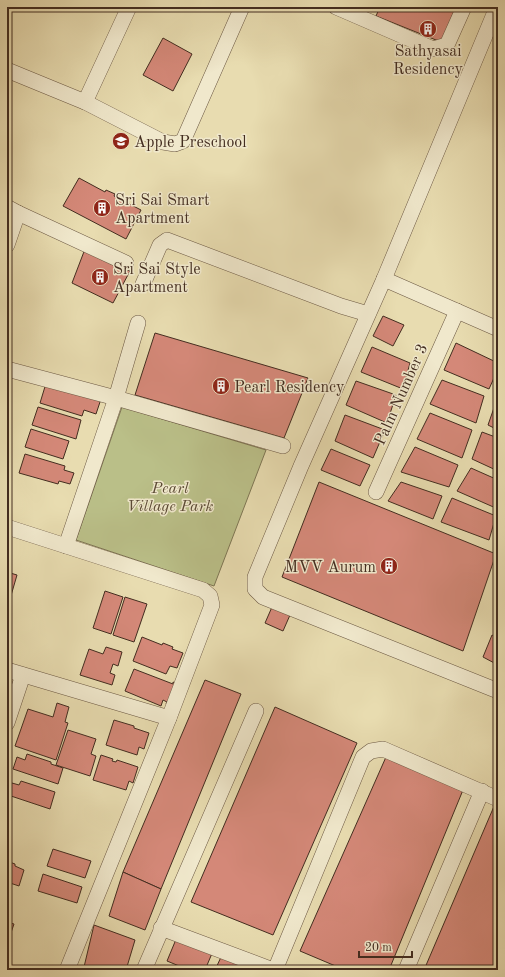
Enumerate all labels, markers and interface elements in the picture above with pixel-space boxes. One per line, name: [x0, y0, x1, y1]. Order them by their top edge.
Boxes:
building icon: Sathyasai Residency: [418, 19, 438, 39]
place label: Sathyasai Residency: [393, 44, 463, 78]
school or university icon: Apple Preschool: [111, 131, 131, 151]
place label: Apple Preschool: [134, 135, 247, 151]
place label: Sri Sai Smart Apartment: [115, 193, 210, 227]
building icon: Sri Sai Smart Apartment: [92, 198, 112, 218]
place label: Sri Sai Style Apartment: [113, 262, 201, 296]
building icon: Sri Sai Style Apartment: [90, 267, 110, 287]
street label: Palm Number 3: [372, 342, 431, 448]
building icon: Pearl Residency: [211, 376, 231, 396]
place label: Pearl Residency: [234, 380, 345, 396]
park label: Pearl Village Park: [127, 481, 213, 515]
building icon: MVV Aurum: [379, 556, 399, 576]
place label: MVV Aurum: [285, 560, 376, 576]
scale bar: [359, 933, 412, 959]
text: 20 m: [365, 942, 392, 954]

